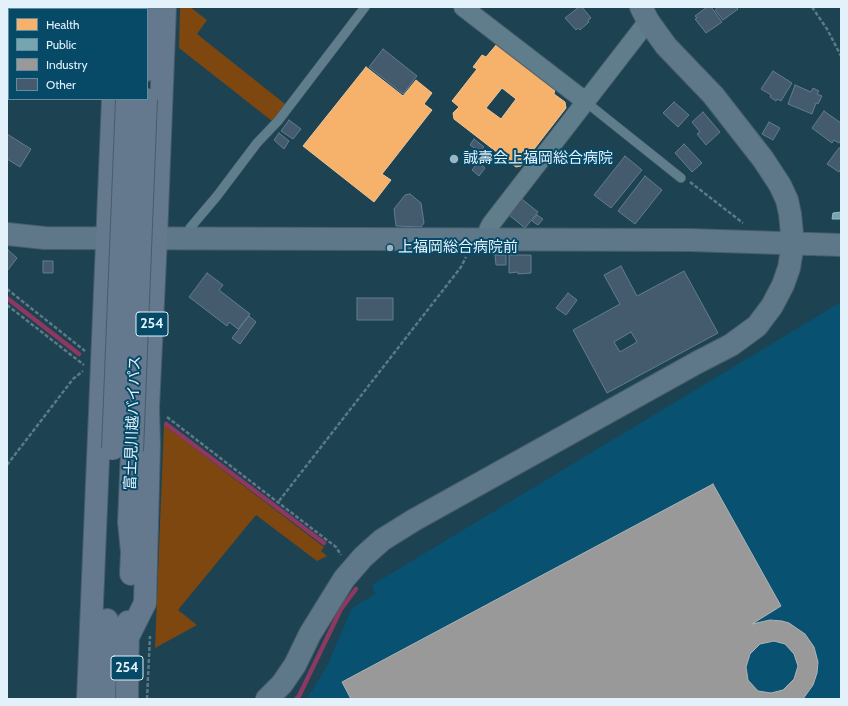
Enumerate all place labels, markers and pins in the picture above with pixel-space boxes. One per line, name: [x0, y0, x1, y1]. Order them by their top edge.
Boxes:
place label: 誠壽会上福岡総合病院: [463, 150, 613, 168]
marker: 誠壽会上福岡総合病院: [448, 153, 460, 165]
place label: 上福岡総合病院前: [398, 239, 518, 257]
marker: 上福岡総合病院前: [385, 243, 395, 253]

